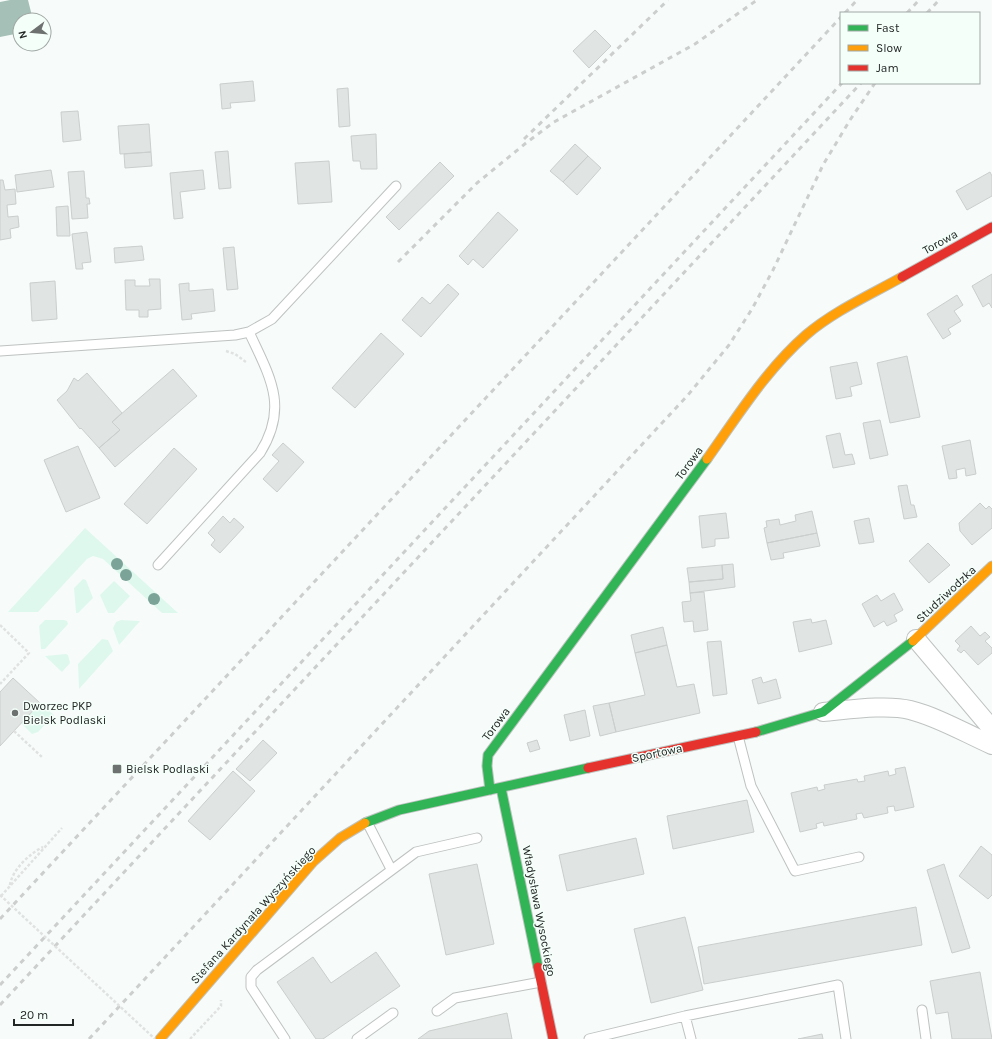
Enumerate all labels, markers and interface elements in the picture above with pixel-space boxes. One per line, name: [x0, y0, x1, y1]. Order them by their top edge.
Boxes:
north arrow: [12, 12, 52, 52]
legend: [840, 12, 980, 84]
text: Fast: [876, 21, 900, 35]
text: N: [16, 29, 30, 40]
text: Slow: [876, 41, 902, 55]
text: Jam: [876, 61, 899, 75]
street label: Torowa: [920, 227, 960, 257]
street label: Torowa: [672, 444, 706, 482]
street label: Studziwodzka: [913, 563, 979, 625]
place label: Dworzec PKP Bielsk Podlaski: [23, 699, 106, 727]
street label: Torowa: [479, 705, 513, 743]
marker: Dworzec PKP Bielsk Podlaski: [10, 708, 20, 718]
street label: Sportowa: [630, 741, 684, 765]
place label: Bielsk Podlaski: [126, 762, 209, 776]
marker: Bielsk Podlaski: [111, 763, 123, 775]
street label: Stefana Kardynała Wyszyńskiego: [188, 843, 318, 987]
street label: Władysława Wysockiego: [519, 844, 559, 978]
scale bar: [14, 1001, 73, 1027]
text: 20 m: [20, 1008, 48, 1022]

